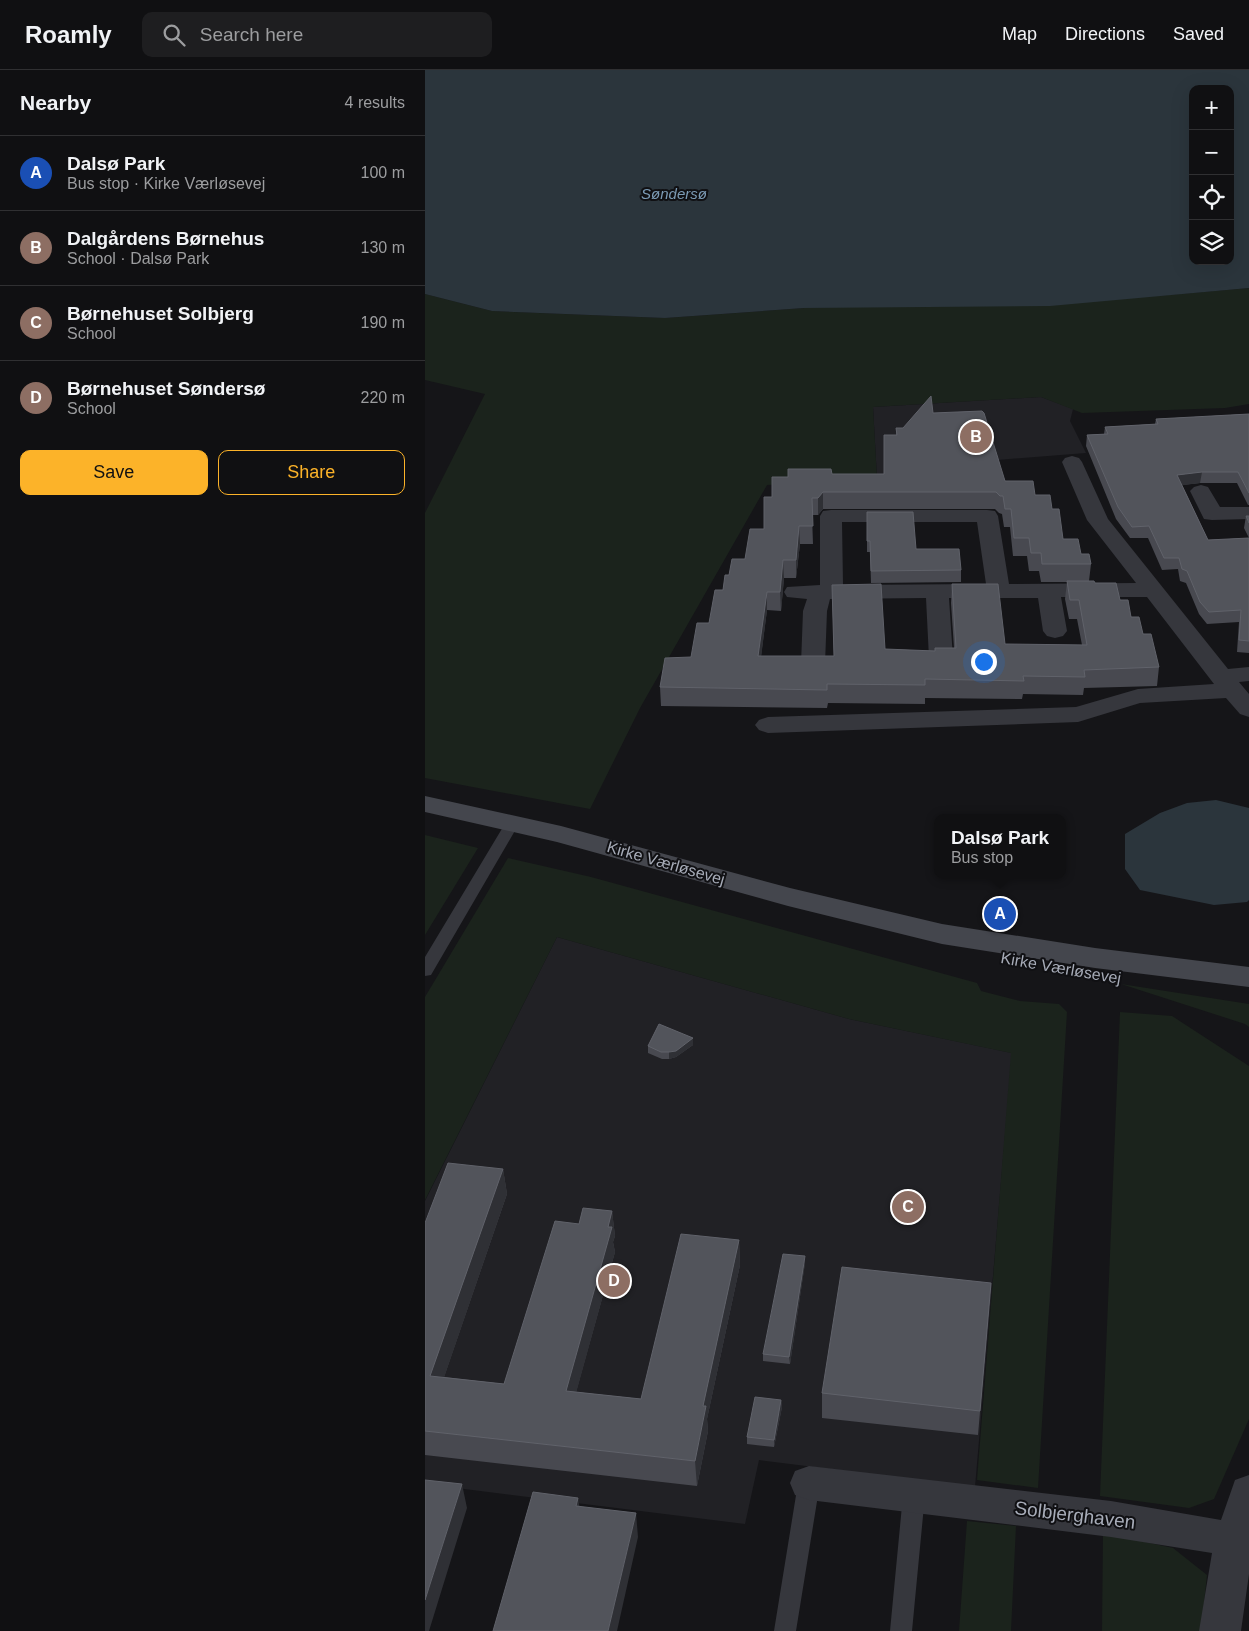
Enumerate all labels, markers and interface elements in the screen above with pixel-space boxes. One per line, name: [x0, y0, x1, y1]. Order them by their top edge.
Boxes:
search box: [142, 12, 492, 57]
text: Roamly: [25, 21, 112, 48]
icon: search: [160, 21, 188, 49]
text: Search here: [200, 24, 303, 45]
text: Map: [1002, 24, 1037, 44]
text: Directions: [1065, 24, 1145, 44]
text: Saved: [1173, 24, 1224, 44]
map controls: [1189, 85, 1234, 265]
button: +: [1189, 85, 1234, 130]
text: Nearby: [20, 91, 91, 114]
text: 4 results: [345, 94, 405, 111]
button: −: [1189, 130, 1234, 175]
text: Dalsø Park: [67, 153, 165, 174]
text: A: [30, 164, 42, 181]
text: 100 m: [361, 164, 405, 181]
text: Bus stop · Kirke Værløsevej: [67, 175, 265, 192]
button: locate: [1189, 175, 1234, 220]
water label: Søndersø: [641, 185, 707, 202]
button: layers: [1189, 220, 1234, 265]
text: Dalgårdens Børnehus: [67, 228, 264, 249]
text: B: [30, 239, 42, 256]
text: 130 m: [361, 239, 405, 256]
text: School · Dalsø Park: [67, 250, 209, 267]
text: Børnehuset Solbjerg: [67, 303, 254, 324]
text: C: [30, 314, 42, 331]
text: 190 m: [361, 314, 405, 331]
text: School: [67, 325, 116, 342]
text: Børnehuset Søndersø: [67, 378, 265, 399]
text: D: [30, 389, 42, 406]
text: 220 m: [361, 389, 405, 406]
text: School: [67, 400, 116, 417]
pin: B: [960, 418, 992, 456]
button: Save: [20, 450, 208, 495]
button: Share: [218, 450, 405, 495]
your location: [971, 649, 997, 675]
popup: [934, 814, 1066, 879]
text: Dalsø Park: [951, 827, 1049, 848]
street label: Kirke Værløsevej: [605, 838, 727, 888]
text: Bus stop: [951, 849, 1013, 866]
pin: A: [984, 895, 1016, 933]
street label: Kirke Værløsevej: [1000, 949, 1122, 987]
pin: C: [892, 1188, 924, 1226]
pin: D: [598, 1262, 630, 1300]
street label: Solbjerghaven: [1013, 1497, 1137, 1533]

